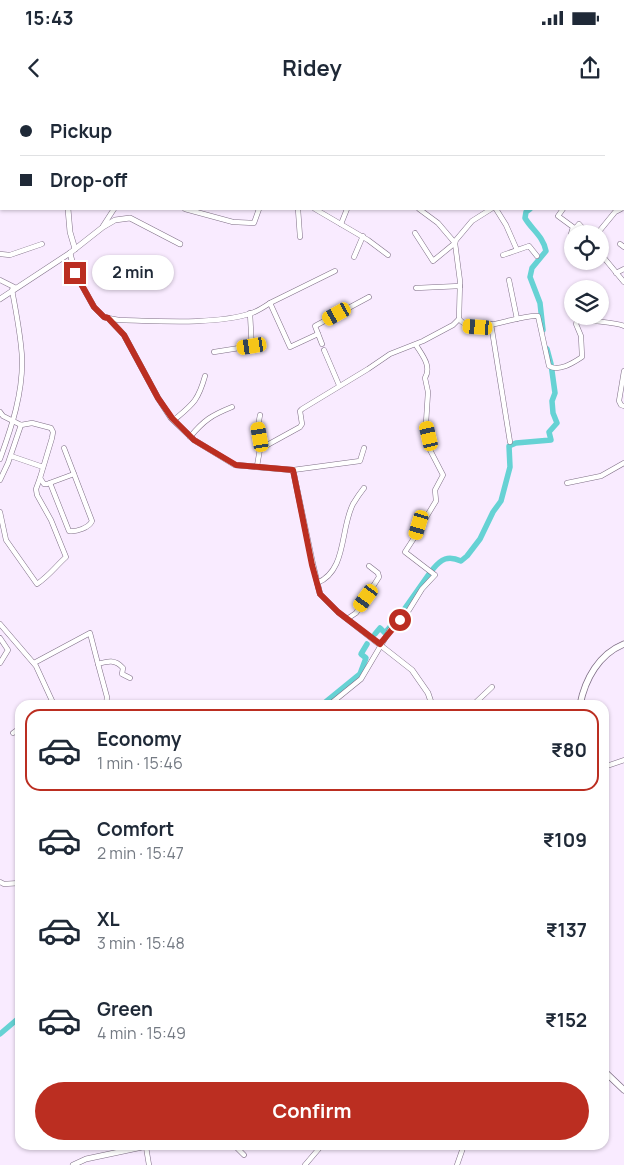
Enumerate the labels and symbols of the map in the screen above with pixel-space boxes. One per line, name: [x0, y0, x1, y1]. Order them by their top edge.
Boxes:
callout: 2 min: [92, 256, 175, 290]
route end: [64, 262, 86, 284]
car: [320, 300, 353, 328]
car: [462, 318, 493, 336]
car: [236, 336, 267, 356]
car: [418, 420, 439, 452]
car: [250, 421, 269, 453]
car: [407, 508, 430, 542]
car: [351, 581, 380, 615]
route start: [389, 609, 411, 631]

